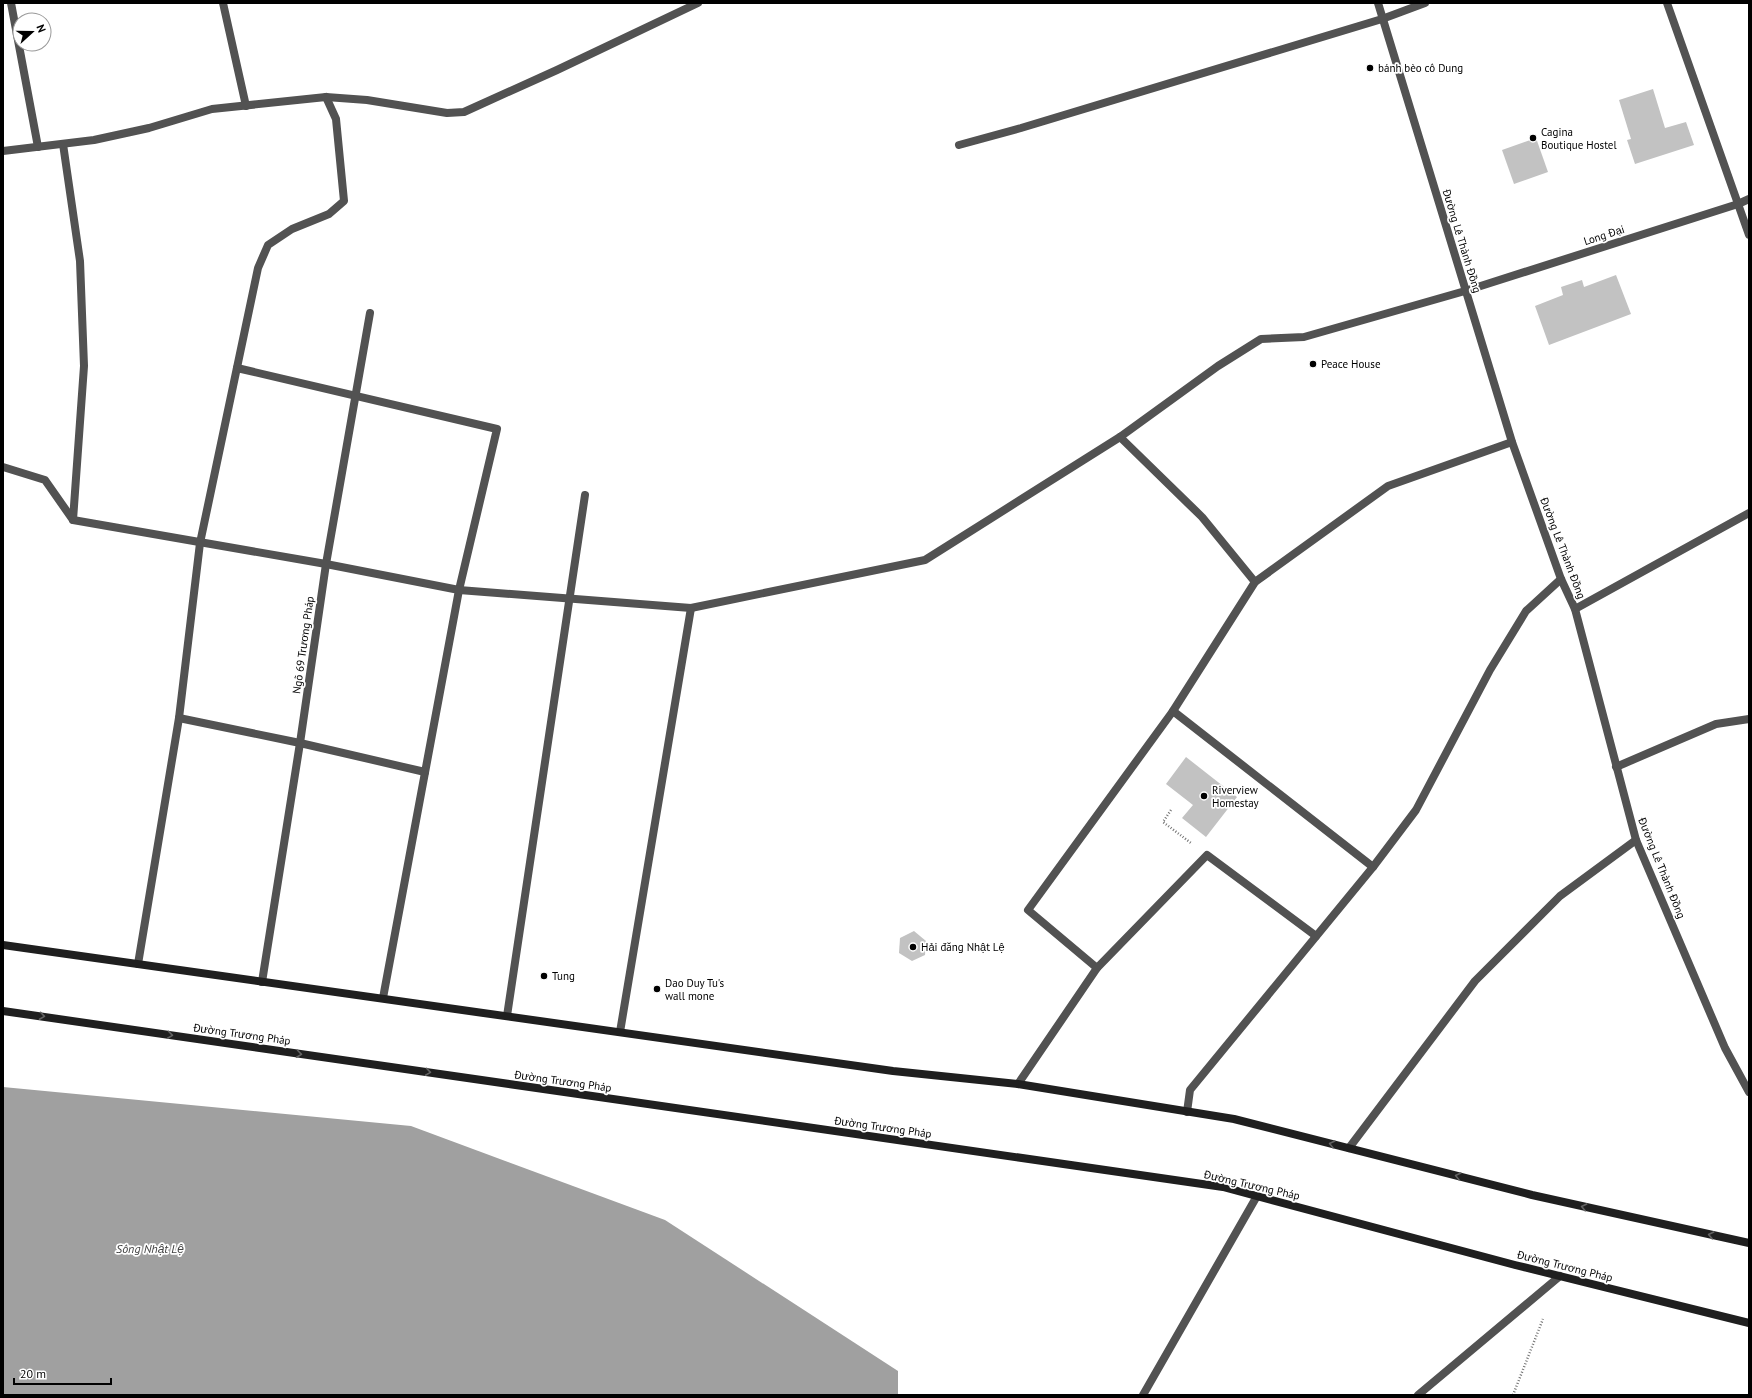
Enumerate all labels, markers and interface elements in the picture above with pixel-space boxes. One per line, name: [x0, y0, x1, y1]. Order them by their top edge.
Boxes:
north arrow: [12, 12, 52, 52]
text: N: [34, 23, 49, 34]
place label: bánh bèo cô Dung: [1378, 61, 1463, 75]
marker: bánh bèo cô Dung: [1365, 63, 1375, 73]
place label: Cagina Boutique Hostel: [1541, 125, 1617, 152]
marker: Cagina Boutique Hostel: [1528, 133, 1538, 143]
street label: Đường Lê Thành Đồng: [1439, 186, 1484, 295]
street label: Long Đại: [1582, 222, 1626, 248]
place label: Peace House: [1321, 357, 1381, 371]
marker: Peace House: [1308, 359, 1318, 369]
street label: Đường Lê Thành Đồng: [1537, 494, 1589, 601]
street label: Ngõ 69 Trương Pháp: [289, 595, 317, 695]
place label: Riverview Homestay: [1212, 783, 1260, 810]
marker: Riverview Homestay: [1199, 791, 1209, 801]
street label: Đường Lê Thành Đồng: [1635, 815, 1689, 921]
place label: Hải đăng Nhật Lệ: [921, 940, 1005, 954]
marker: Hải đăng Nhật Lệ: [908, 942, 918, 952]
place label: Tung: [552, 969, 575, 983]
marker: Tung: [539, 971, 549, 981]
place label: Dao Duy Tu's wall mone: [665, 976, 725, 1003]
marker: Dao Duy Tu's wall mone: [652, 984, 662, 994]
one-way arrow: [39, 1011, 45, 1020]
street label: Đường Trương Pháp: [191, 1020, 292, 1048]
one-way arrow: [167, 1030, 173, 1039]
one-way arrow: [296, 1049, 302, 1058]
one-way arrow: [425, 1067, 431, 1076]
street label: Đường Trương Pháp: [512, 1067, 613, 1095]
street label: Đường Trương Pháp: [832, 1113, 933, 1141]
one-way arrow: [1329, 1140, 1335, 1148]
street label: Đường Trương Pháp: [1202, 1167, 1301, 1203]
one-way arrow: [1455, 1172, 1462, 1181]
one-way arrow: [1581, 1203, 1587, 1211]
one-way arrow: [1708, 1231, 1714, 1239]
water label: Sông Nhật Lệ: [116, 1241, 184, 1256]
street label: Đường Trương Pháp: [1515, 1247, 1614, 1285]
scale bar: [14, 1360, 111, 1386]
text: 20 m: [20, 1366, 46, 1381]

